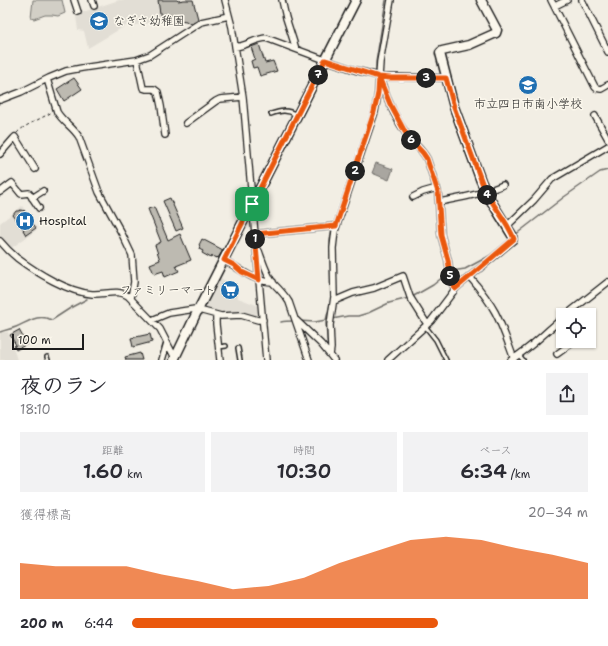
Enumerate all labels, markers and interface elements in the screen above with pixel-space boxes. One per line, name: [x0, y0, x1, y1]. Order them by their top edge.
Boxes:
school or university icon: なぎさ幼稚園: [88, 10, 110, 32]
place label: なぎさ幼稚園: [113, 13, 185, 29]
pin: 7: [308, 65, 328, 85]
text: 7: [314, 67, 322, 82]
pin: 3: [416, 68, 436, 88]
text: 3: [422, 70, 430, 85]
school or university icon: 市立四日市南小学校: [517, 74, 539, 96]
place label: 市立四日市南小学校: [474, 96, 582, 112]
pin: 6: [401, 130, 421, 150]
text: 6: [407, 132, 415, 147]
pin: 2: [345, 161, 365, 181]
text: 2: [351, 163, 359, 178]
pin: 4: [477, 185, 497, 205]
pin: [235, 187, 269, 221]
text: 4: [483, 187, 491, 202]
icon: arrive: [241, 193, 263, 215]
hospital icon: Hospital: [14, 210, 36, 232]
place label: Hospital: [39, 213, 87, 229]
pin: 1: [245, 229, 265, 249]
text: 1: [252, 231, 258, 246]
pin: 5: [440, 266, 460, 286]
text: 5: [447, 268, 453, 283]
supermarket icon: ファミリーマート: [219, 279, 241, 301]
place label: ファミリーマート: [120, 282, 216, 298]
map controls: [556, 308, 596, 348]
button: locate: [556, 308, 596, 348]
scale bar: [12, 332, 84, 351]
text: 100 m: [18, 333, 51, 348]
text: 夜のラン: [20, 371, 108, 400]
button: share: [546, 373, 588, 415]
text: 18:10: [20, 401, 51, 418]
text: 距離: [102, 443, 124, 458]
text: 時間: [293, 443, 315, 458]
text: ペース: [479, 443, 511, 458]
text: 1.60: [83, 458, 123, 484]
text: 10:30: [276, 458, 332, 484]
text: 6:34: [460, 458, 507, 484]
text: km: [123, 467, 143, 482]
text: /km: [507, 467, 530, 482]
text: 20–34 m: [528, 504, 588, 521]
text: 獲得標高: [20, 506, 72, 523]
text: 200 m: [20, 615, 63, 632]
text: 6:44: [84, 615, 113, 632]

